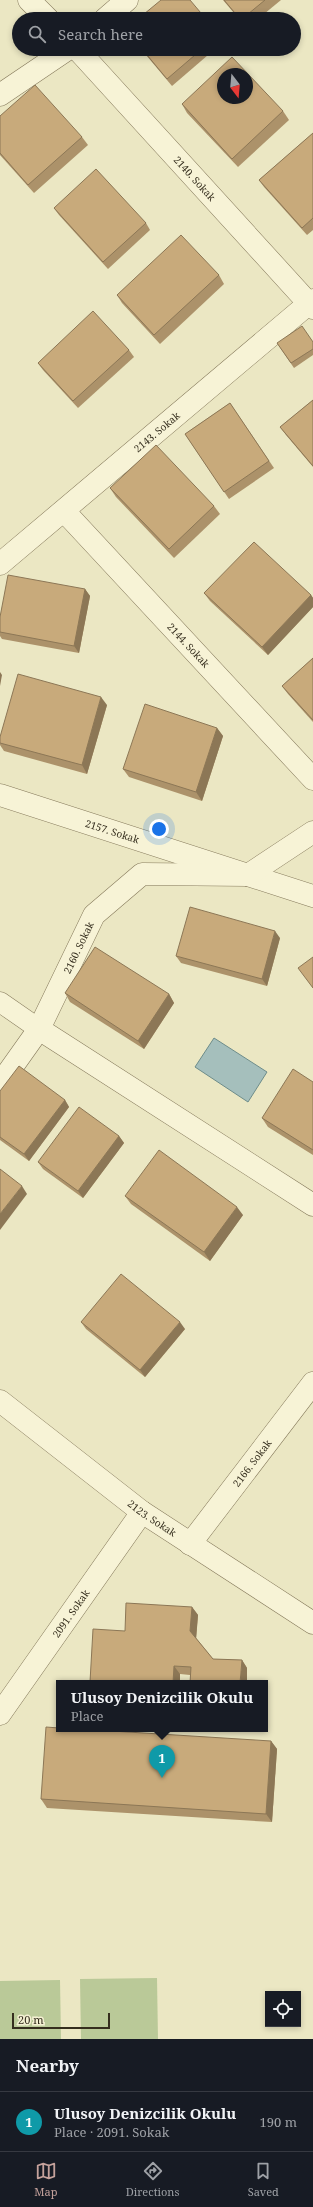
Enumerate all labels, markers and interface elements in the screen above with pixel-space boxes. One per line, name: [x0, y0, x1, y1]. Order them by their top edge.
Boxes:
search box: [12, 12, 301, 56]
icon: search: [26, 23, 48, 45]
text: Search here: [58, 24, 143, 44]
north arrow: [217, 68, 253, 104]
street label: 2140. Sokak: [171, 153, 219, 204]
street label: 2143. Sokak: [131, 408, 183, 455]
street label: 2144. Sokak: [164, 620, 213, 670]
street label: 2157. Sokak: [83, 816, 141, 847]
your location: [149, 819, 169, 839]
street label: 2160. Sokak: [60, 919, 97, 976]
street label: 2166. Sokak: [229, 1436, 275, 1489]
street label: 2123. Sokak: [125, 1496, 179, 1540]
street label: 2091. Sokak: [49, 1586, 93, 1640]
popup: [56, 1680, 268, 1732]
text: Ulusoy Denizcilik Okulu: [71, 1687, 253, 1707]
text: Place: [71, 1707, 103, 1725]
pin: 1: [149, 1745, 175, 1778]
map controls: [265, 1991, 301, 2027]
button: locate: [265, 1991, 301, 2027]
scale bar: [12, 2011, 110, 2030]
text: 20 m: [18, 2012, 44, 2027]
text: Nearby: [16, 2054, 79, 2077]
text: Ulusoy Denizcilik Okulu: [54, 2103, 236, 2123]
text: 1: [25, 2113, 33, 2131]
text: 190 m: [260, 2113, 297, 2131]
text: Place · 2091. Sokak: [54, 2123, 169, 2141]
tab: Map: [34, 2160, 57, 2199]
tab: Directions: [126, 2160, 179, 2199]
tab: Saved: [248, 2160, 279, 2199]

